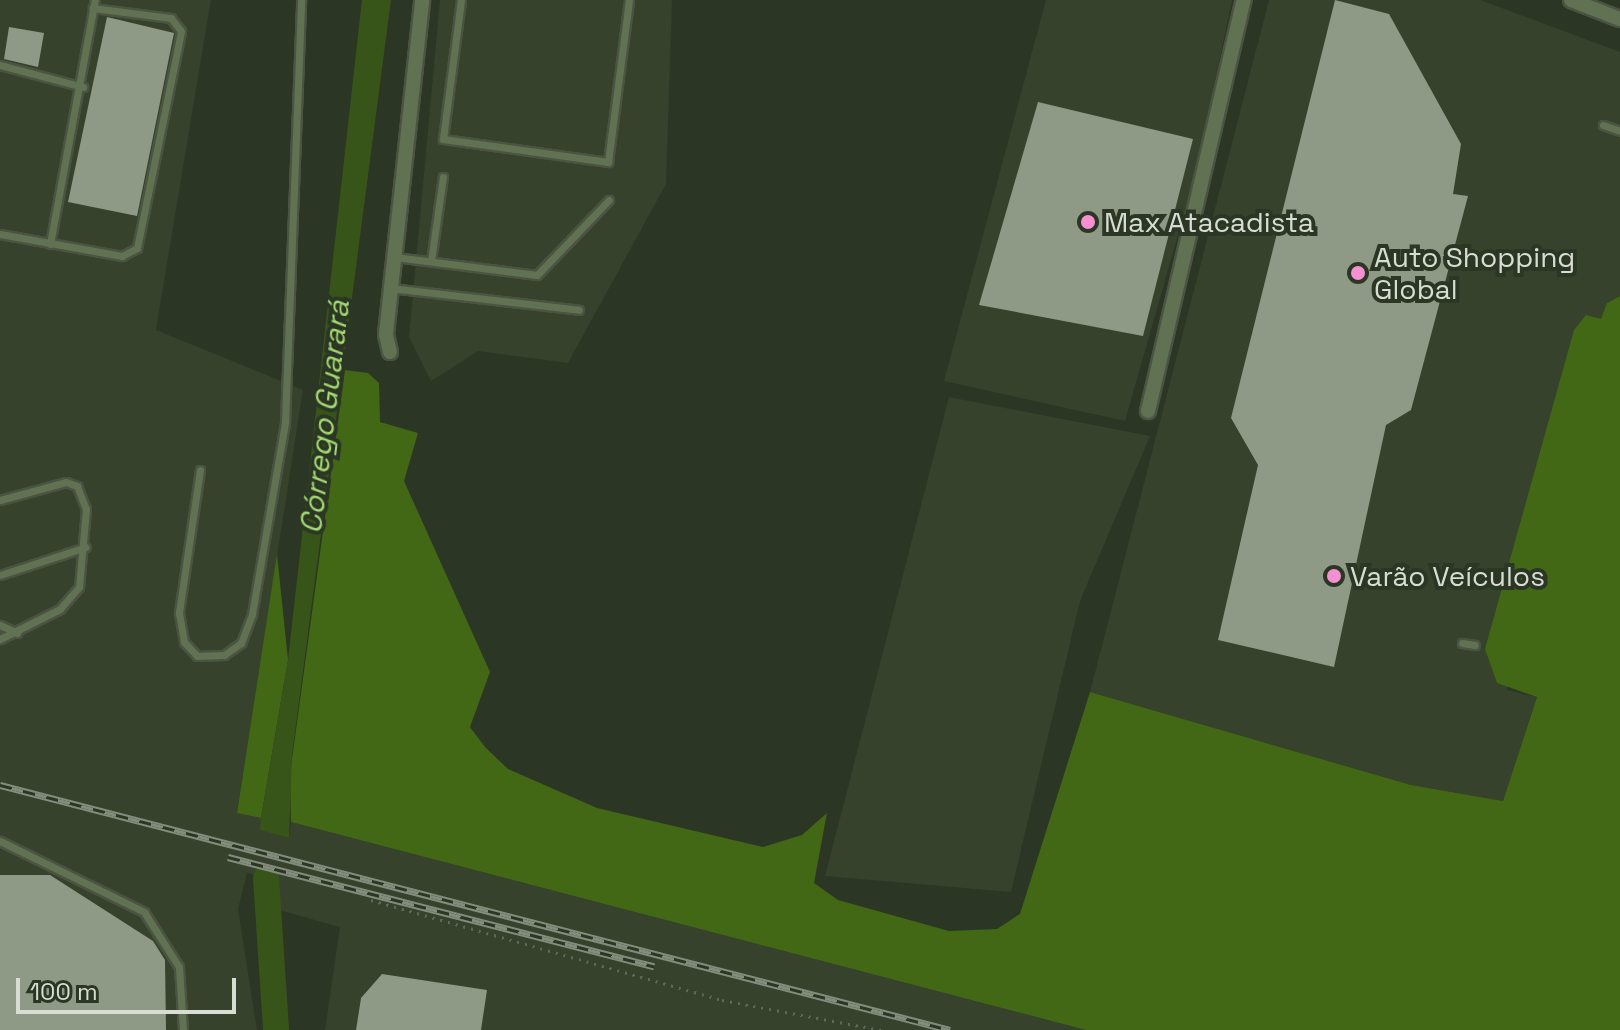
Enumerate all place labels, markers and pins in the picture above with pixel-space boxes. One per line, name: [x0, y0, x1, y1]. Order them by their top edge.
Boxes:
place label: Max Atacadista: [1104, 205, 1314, 239]
marker: Max Atacadista: [1079, 213, 1097, 231]
place label: Auto Shopping Global: [1374, 240, 1575, 306]
marker: Auto Shopping Global: [1349, 264, 1367, 282]
place label: Varão Veículos: [1350, 559, 1545, 593]
marker: Varão Veículos: [1325, 567, 1343, 585]

